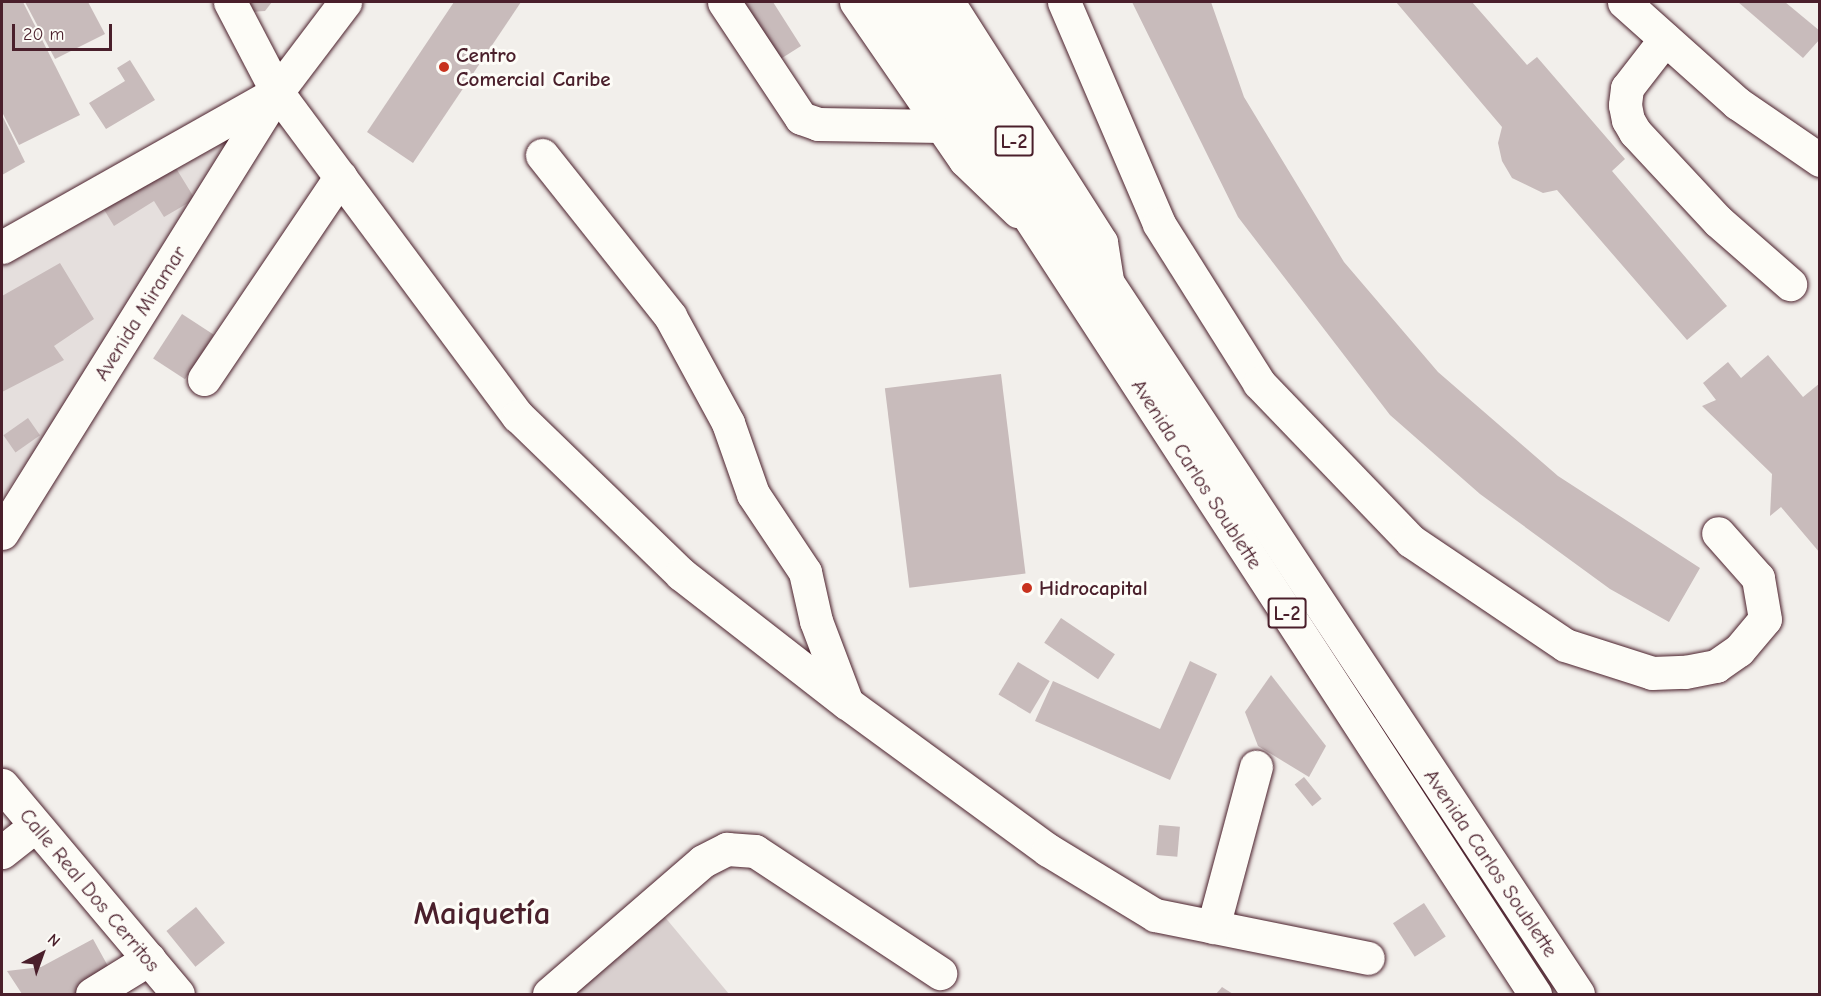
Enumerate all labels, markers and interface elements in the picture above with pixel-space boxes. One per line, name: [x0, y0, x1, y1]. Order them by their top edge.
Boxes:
scale bar: [15, 12, 116, 50]
text: 20 m: [23, 24, 64, 45]
place label: Centro Comercial Caribe: [456, 42, 611, 92]
marker: Centro Comercial Caribe: [437, 60, 451, 74]
road number: L-2: [994, 124, 1034, 158]
street label: Avenida Miramar: [88, 241, 192, 385]
street label: Avenida Carlos Soublette: [1126, 374, 1268, 574]
place label: Hidrocapital: [1039, 575, 1148, 601]
marker: Hidrocapital: [1020, 581, 1034, 595]
road number: L-2: [1268, 596, 1306, 630]
street label: Avenida Carlos Soublette: [1419, 764, 1563, 962]
street label: Calle Real Dos Cerritos: [14, 803, 166, 977]
district label: Maiquetía: [413, 894, 551, 934]
north arrow: [12, 924, 72, 984]
text: N: [44, 930, 64, 951]

